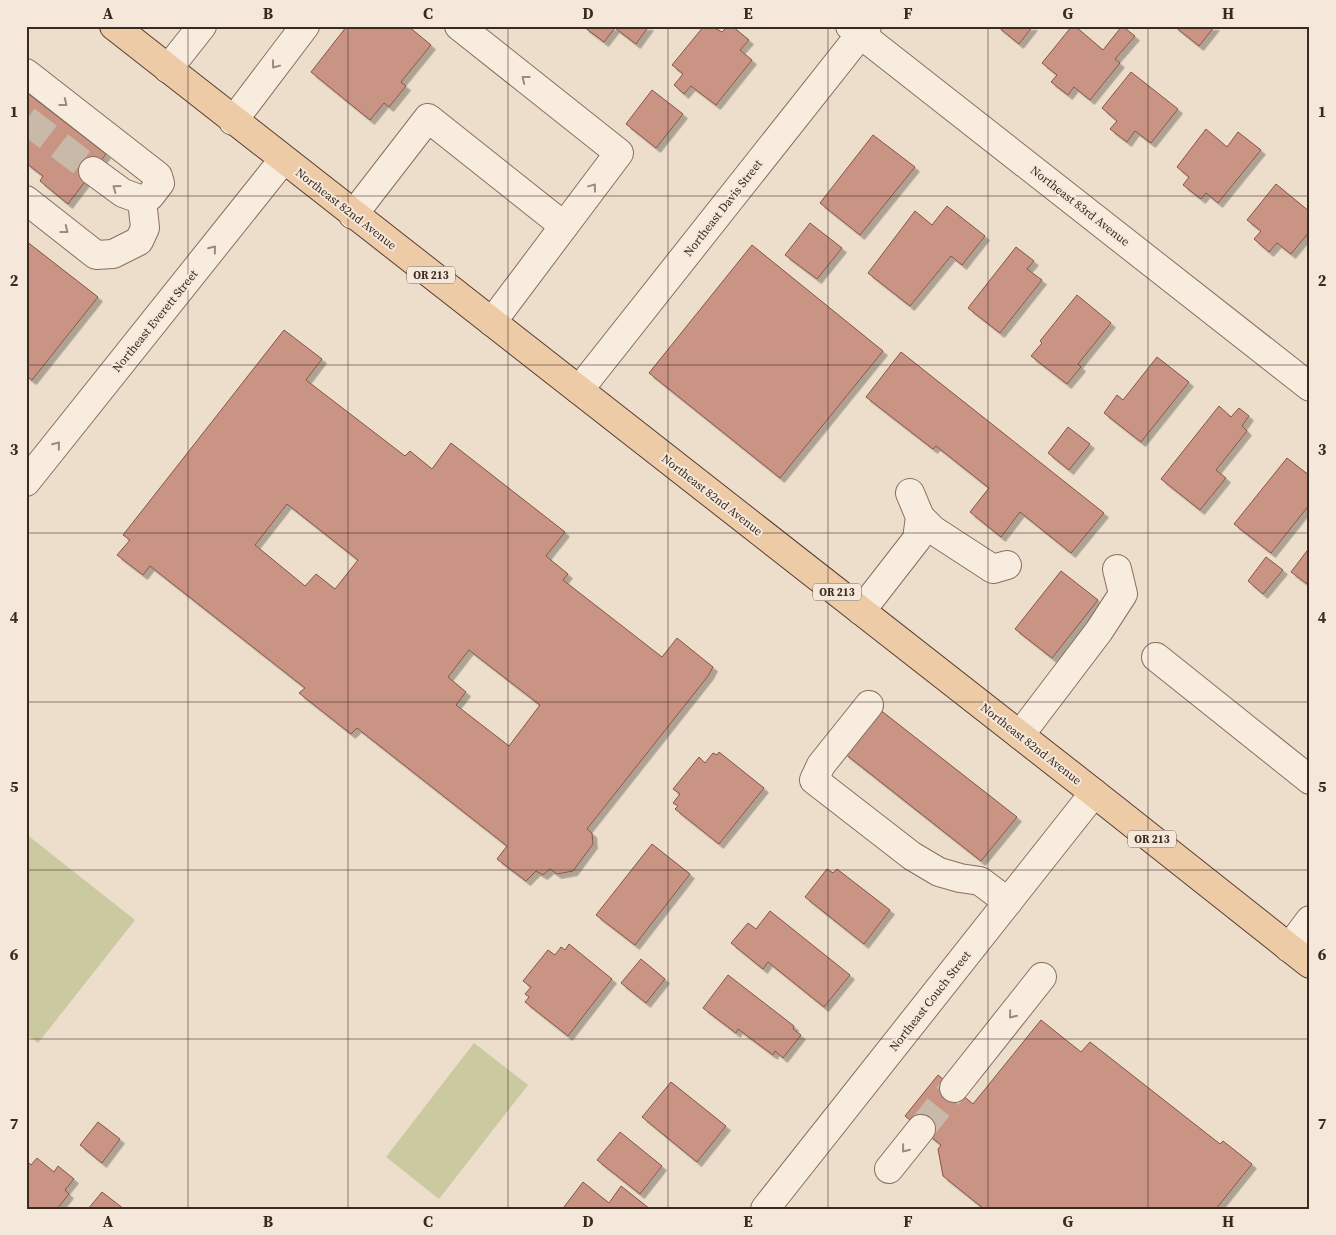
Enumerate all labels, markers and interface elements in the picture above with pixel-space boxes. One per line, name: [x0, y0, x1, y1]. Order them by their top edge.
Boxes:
text: A: [103, 2, 114, 24]
text: B: [263, 2, 274, 24]
text: C: [423, 2, 433, 24]
text: D: [582, 2, 594, 24]
text: E: [743, 2, 753, 24]
text: F: [903, 2, 913, 24]
text: G: [1063, 2, 1074, 24]
text: H: [1222, 2, 1234, 24]
one-way arrow: [273, 59, 281, 68]
one-way arrow: [522, 75, 531, 84]
one-way arrow: [59, 97, 68, 106]
text: 1: [10, 100, 18, 122]
text: 1: [1318, 100, 1326, 122]
street label: Northeast Davis Street: [680, 156, 766, 260]
street label: Northeast 83rd Avenue: [1027, 162, 1133, 250]
street label: Northeast 82nd Avenue: [292, 165, 400, 253]
one-way arrow: [588, 184, 596, 193]
one-way arrow: [113, 186, 122, 194]
one-way arrow: [59, 225, 68, 233]
one-way arrow: [207, 246, 215, 255]
street label: Northeast Everett Street: [109, 266, 201, 376]
road number: OR 213: [407, 266, 455, 284]
text: 2: [10, 269, 19, 291]
text: 2: [1318, 269, 1327, 291]
text: 3: [10, 438, 19, 460]
text: 3: [1318, 438, 1327, 460]
one-way arrow: [51, 441, 60, 450]
street label: Northeast 82nd Avenue: [658, 451, 766, 539]
road number: OR 213: [813, 584, 861, 600]
text: 4: [10, 606, 19, 628]
text: 4: [1318, 606, 1327, 628]
street label: Northeast 82nd Avenue: [977, 700, 1085, 788]
text: 5: [10, 775, 19, 797]
text: 5: [1318, 775, 1327, 797]
road number: OR 213: [1128, 831, 1176, 848]
text: 6: [10, 943, 19, 965]
text: 6: [1318, 943, 1327, 965]
street label: Northeast Couch Street: [886, 947, 974, 1055]
one-way arrow: [1009, 1009, 1017, 1018]
text: 7: [10, 1112, 19, 1134]
text: 7: [1318, 1112, 1327, 1134]
one-way arrow: [903, 1143, 911, 1152]
text: A: [103, 1210, 114, 1232]
text: B: [263, 1210, 274, 1232]
text: C: [423, 1210, 433, 1232]
text: D: [582, 1210, 594, 1232]
text: E: [743, 1210, 753, 1232]
text: F: [903, 1210, 913, 1232]
text: G: [1063, 1210, 1074, 1232]
text: H: [1222, 1210, 1234, 1232]

